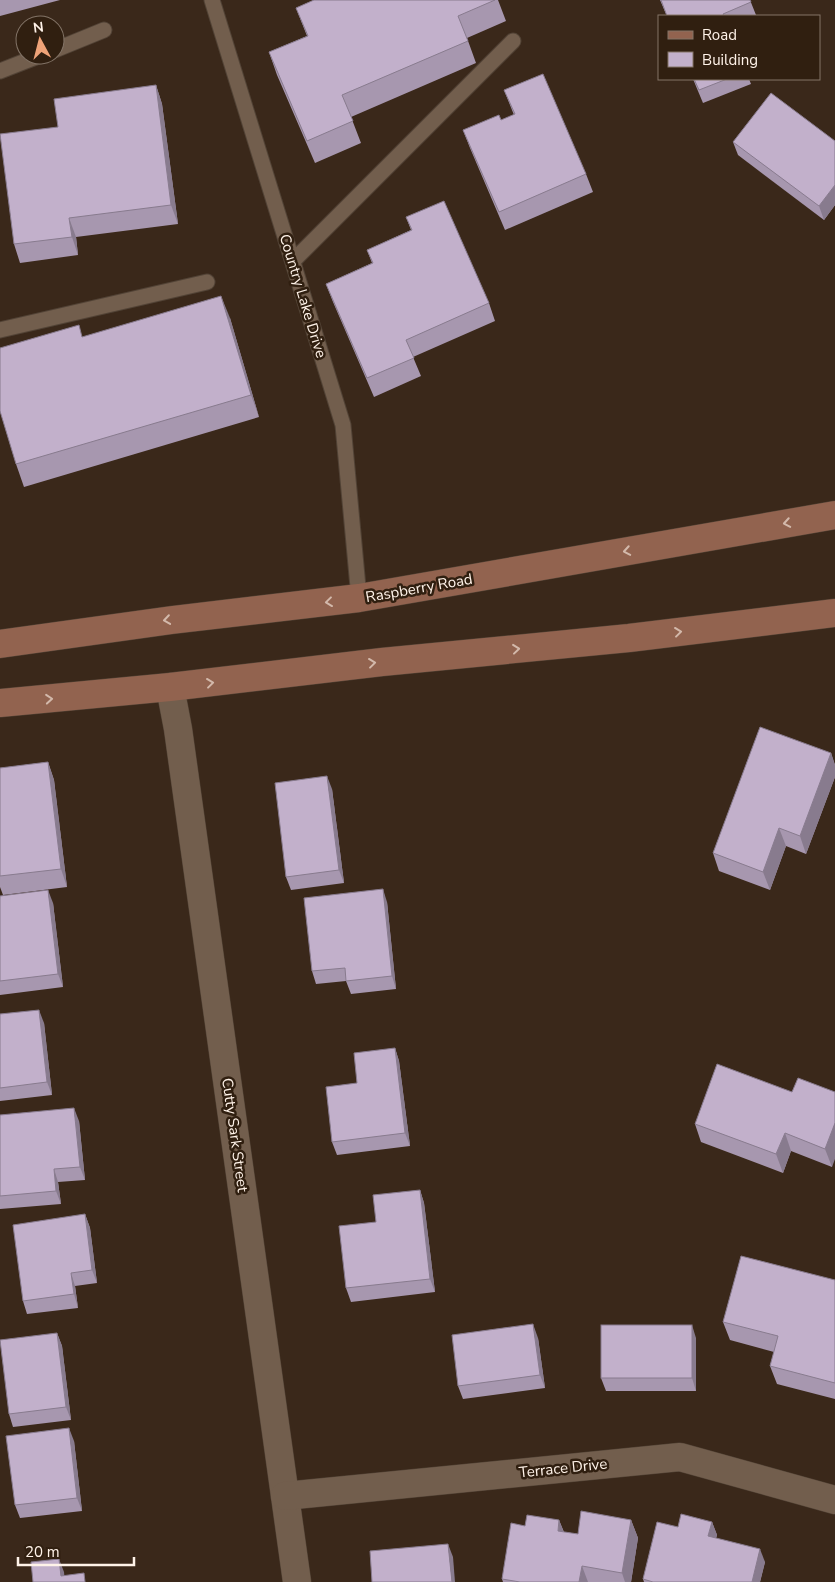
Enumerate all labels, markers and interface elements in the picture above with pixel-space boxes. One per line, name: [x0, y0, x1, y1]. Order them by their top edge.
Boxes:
north arrow: [15, 15, 65, 65]
legend: [658, 15, 820, 80]
text: N: [32, 18, 45, 38]
text: Road: [702, 25, 737, 45]
text: Building: [702, 50, 758, 70]
street label: Country Lake Drive: [275, 232, 331, 360]
one-way arrow: [783, 517, 791, 527]
one-way arrow: [623, 546, 631, 556]
street label: Raspberry Road: [364, 569, 474, 607]
one-way arrow: [324, 596, 332, 607]
one-way arrow: [163, 615, 172, 625]
one-way arrow: [674, 627, 682, 638]
one-way arrow: [512, 644, 520, 655]
one-way arrow: [368, 658, 376, 669]
one-way arrow: [207, 678, 215, 689]
one-way arrow: [45, 694, 53, 705]
street label: Cutty Sark Street: [217, 1077, 253, 1194]
street label: Terrace Drive: [518, 1453, 608, 1483]
scale bar: [18, 1534, 134, 1566]
text: 20 m: [25, 1542, 60, 1562]

